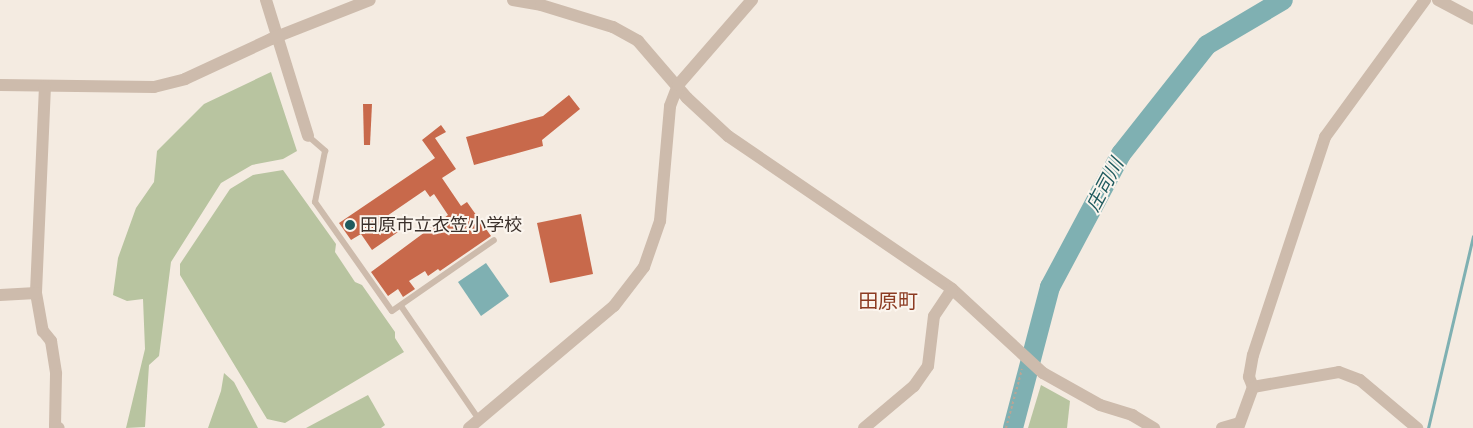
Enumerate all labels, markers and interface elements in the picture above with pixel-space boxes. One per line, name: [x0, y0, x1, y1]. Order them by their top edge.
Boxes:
water label: 庄司川: [1082, 154, 1128, 216]
place label: 田原市立衣笠小学校: [360, 214, 522, 236]
marker: 田原市立衣笠小学校: [344, 219, 356, 231]
district label: 田原町: [858, 289, 918, 313]

